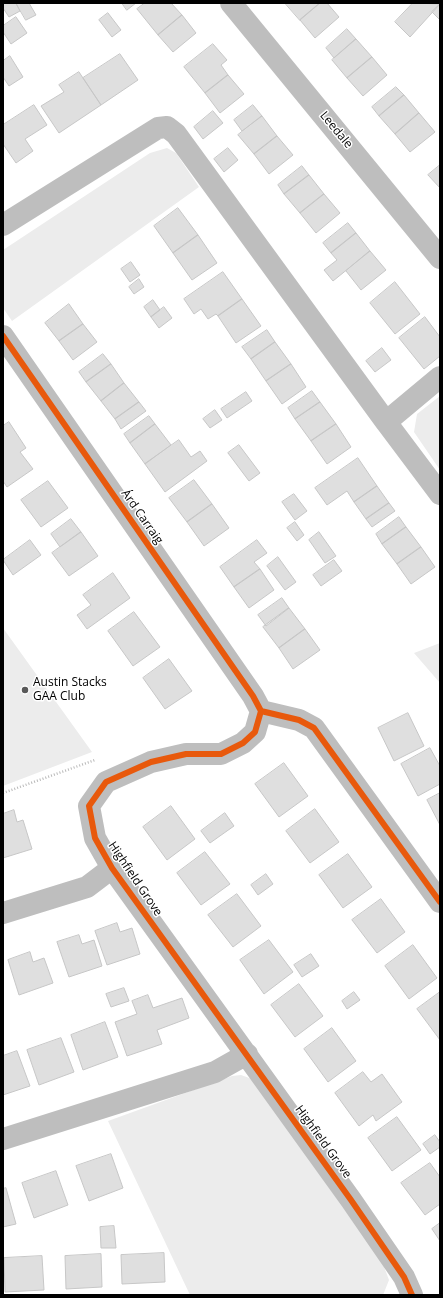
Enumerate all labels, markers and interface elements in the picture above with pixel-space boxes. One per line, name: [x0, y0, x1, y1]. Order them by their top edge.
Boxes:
street label: Leedale: [316, 109, 356, 151]
street label: Árd Carraig: [118, 487, 166, 547]
place label: Austin Stacks GAA Club: [33, 676, 107, 704]
marker: Austin Stacks GAA Club: [20, 685, 30, 695]
street label: Highfield Grove: [105, 839, 165, 919]
street label: Highfield Grove: [292, 1103, 354, 1181]

